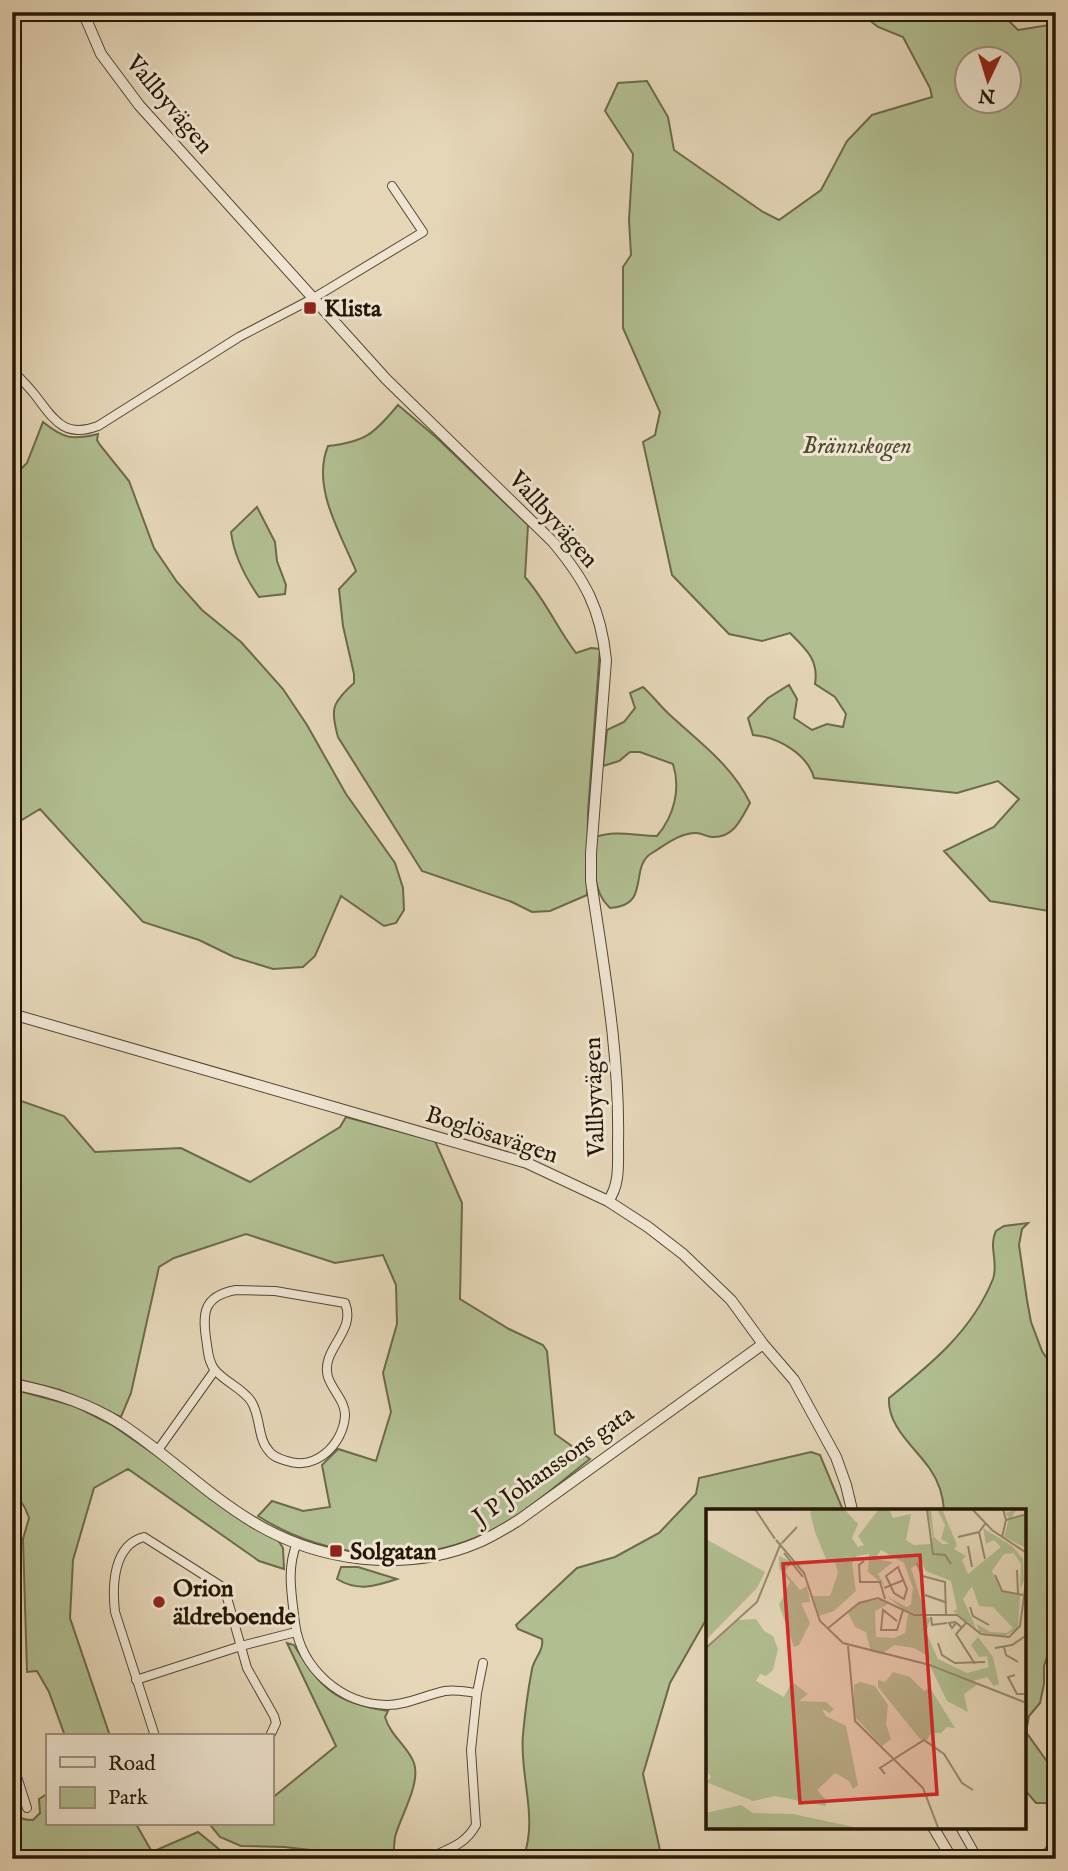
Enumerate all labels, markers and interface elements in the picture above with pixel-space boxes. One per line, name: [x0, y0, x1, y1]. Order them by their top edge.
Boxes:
north arrow: [953, 46, 1023, 116]
street label: Vallbyvägen: [118, 48, 219, 161]
text: N: [977, 82, 997, 108]
place label: Klista: [324, 294, 382, 325]
marker: Klista: [302, 300, 318, 316]
park label: Brännskogen: [802, 431, 912, 462]
street label: Vallbyvägen: [501, 464, 605, 575]
street label: Vallbyvägen: [578, 1036, 613, 1158]
street label: Boglösavägen: [421, 1099, 562, 1171]
street label: J P Johanssons gata: [465, 1399, 641, 1535]
inset map: [706, 1509, 1026, 1829]
place label: Solgatan: [350, 1537, 437, 1568]
marker: Solgatan: [328, 1543, 344, 1559]
place label: Orion äldreboende: [173, 1574, 296, 1633]
marker: Orion äldreboende: [151, 1594, 167, 1610]
legend: [46, 1734, 273, 1826]
text: Road: [108, 1751, 156, 1778]
text: Park: [108, 1785, 149, 1812]

